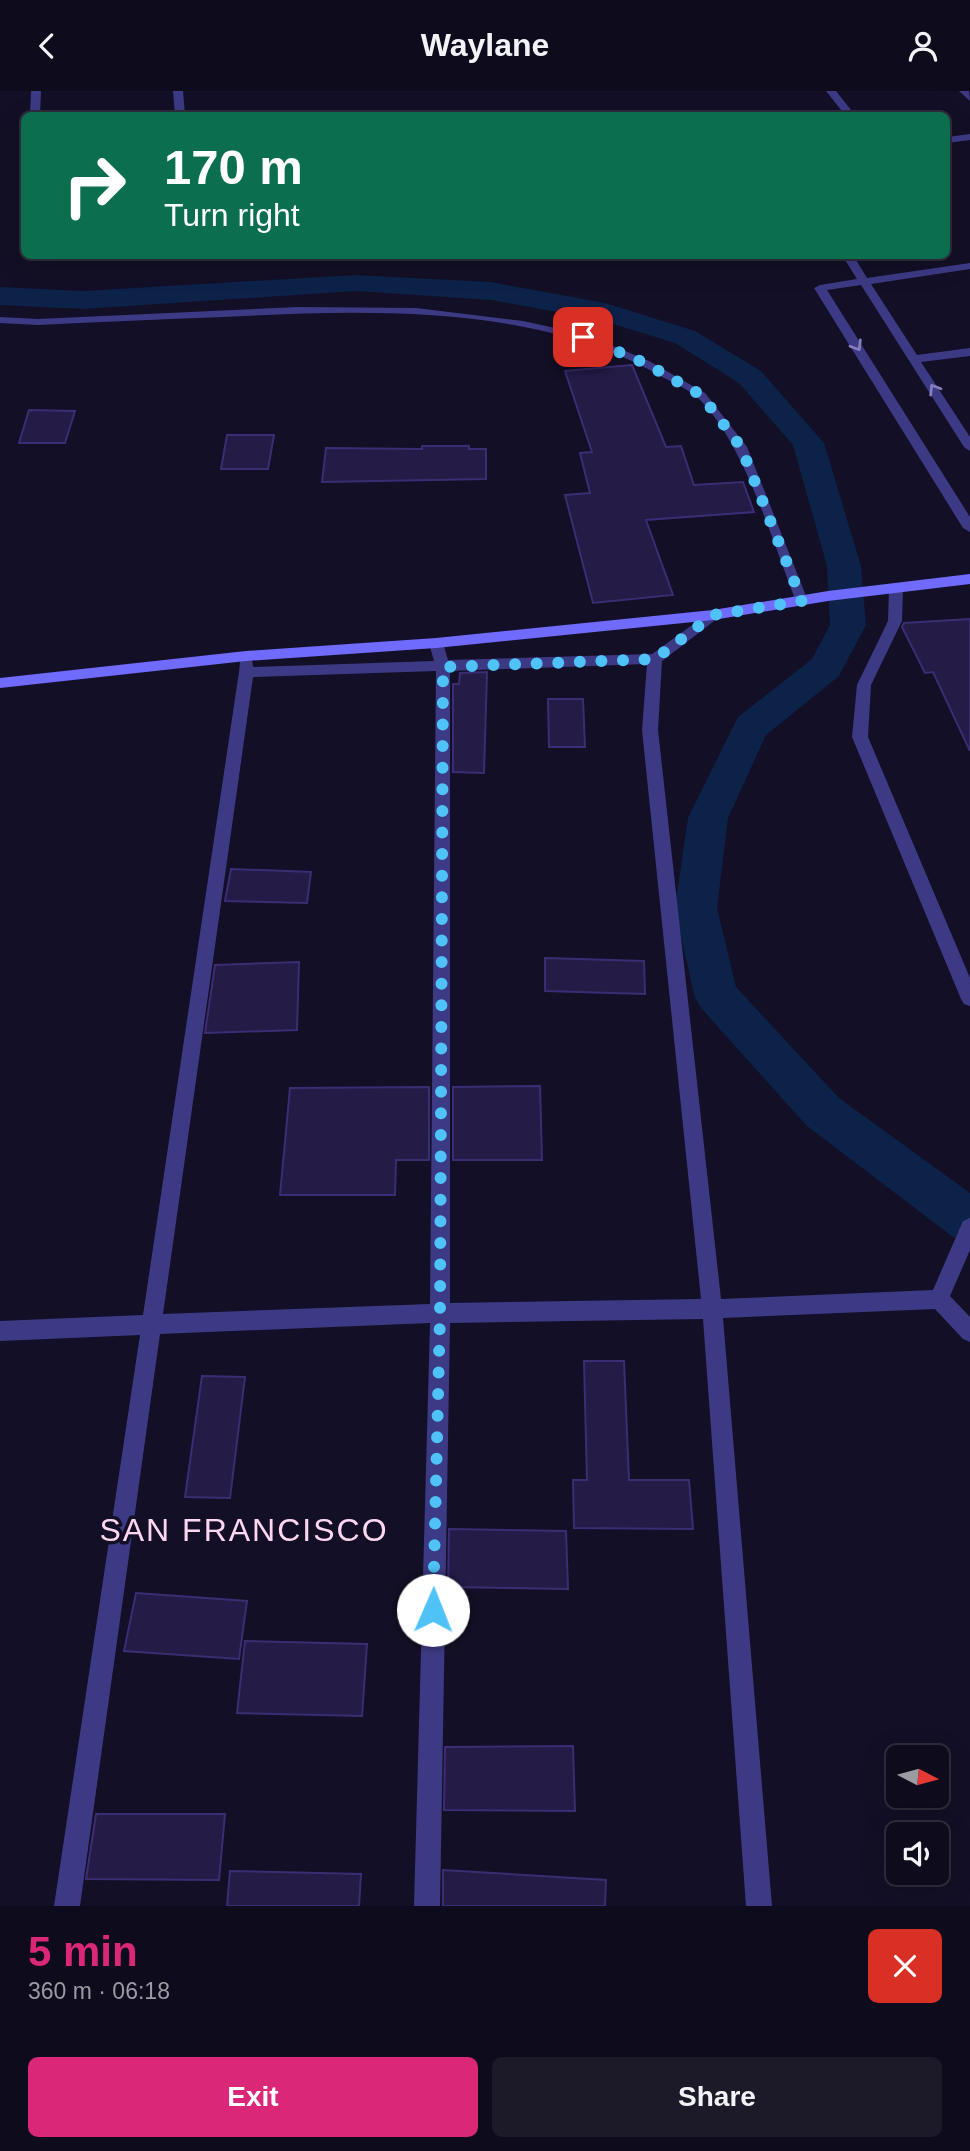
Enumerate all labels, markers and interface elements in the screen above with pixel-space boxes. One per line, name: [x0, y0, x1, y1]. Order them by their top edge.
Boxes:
icon: back: [28, 27, 66, 65]
text: Waylane: [421, 27, 549, 63]
icon: person: [904, 27, 942, 65]
icon: right: [49, 140, 140, 231]
text: 170 m: [164, 140, 303, 194]
text: Turn right: [164, 197, 300, 233]
pin: [553, 307, 613, 367]
icon: arrive: [564, 318, 602, 356]
one-way arrow: [848, 339, 861, 352]
one-way arrow: [929, 384, 942, 397]
district label: SAN FRANCISCO: [99, 1512, 389, 1548]
position arrow: [396, 1573, 470, 1647]
north arrow: [886, 1745, 948, 1808]
map controls: [886, 1745, 949, 1885]
button: sound: [886, 1822, 949, 1885]
text: 5 min: [28, 1928, 138, 1975]
button: close: [868, 1929, 942, 2003]
text: 360 m · 06:18: [28, 1978, 170, 2004]
button: Exit: [28, 2057, 478, 2137]
button: Share: [492, 2057, 942, 2137]

